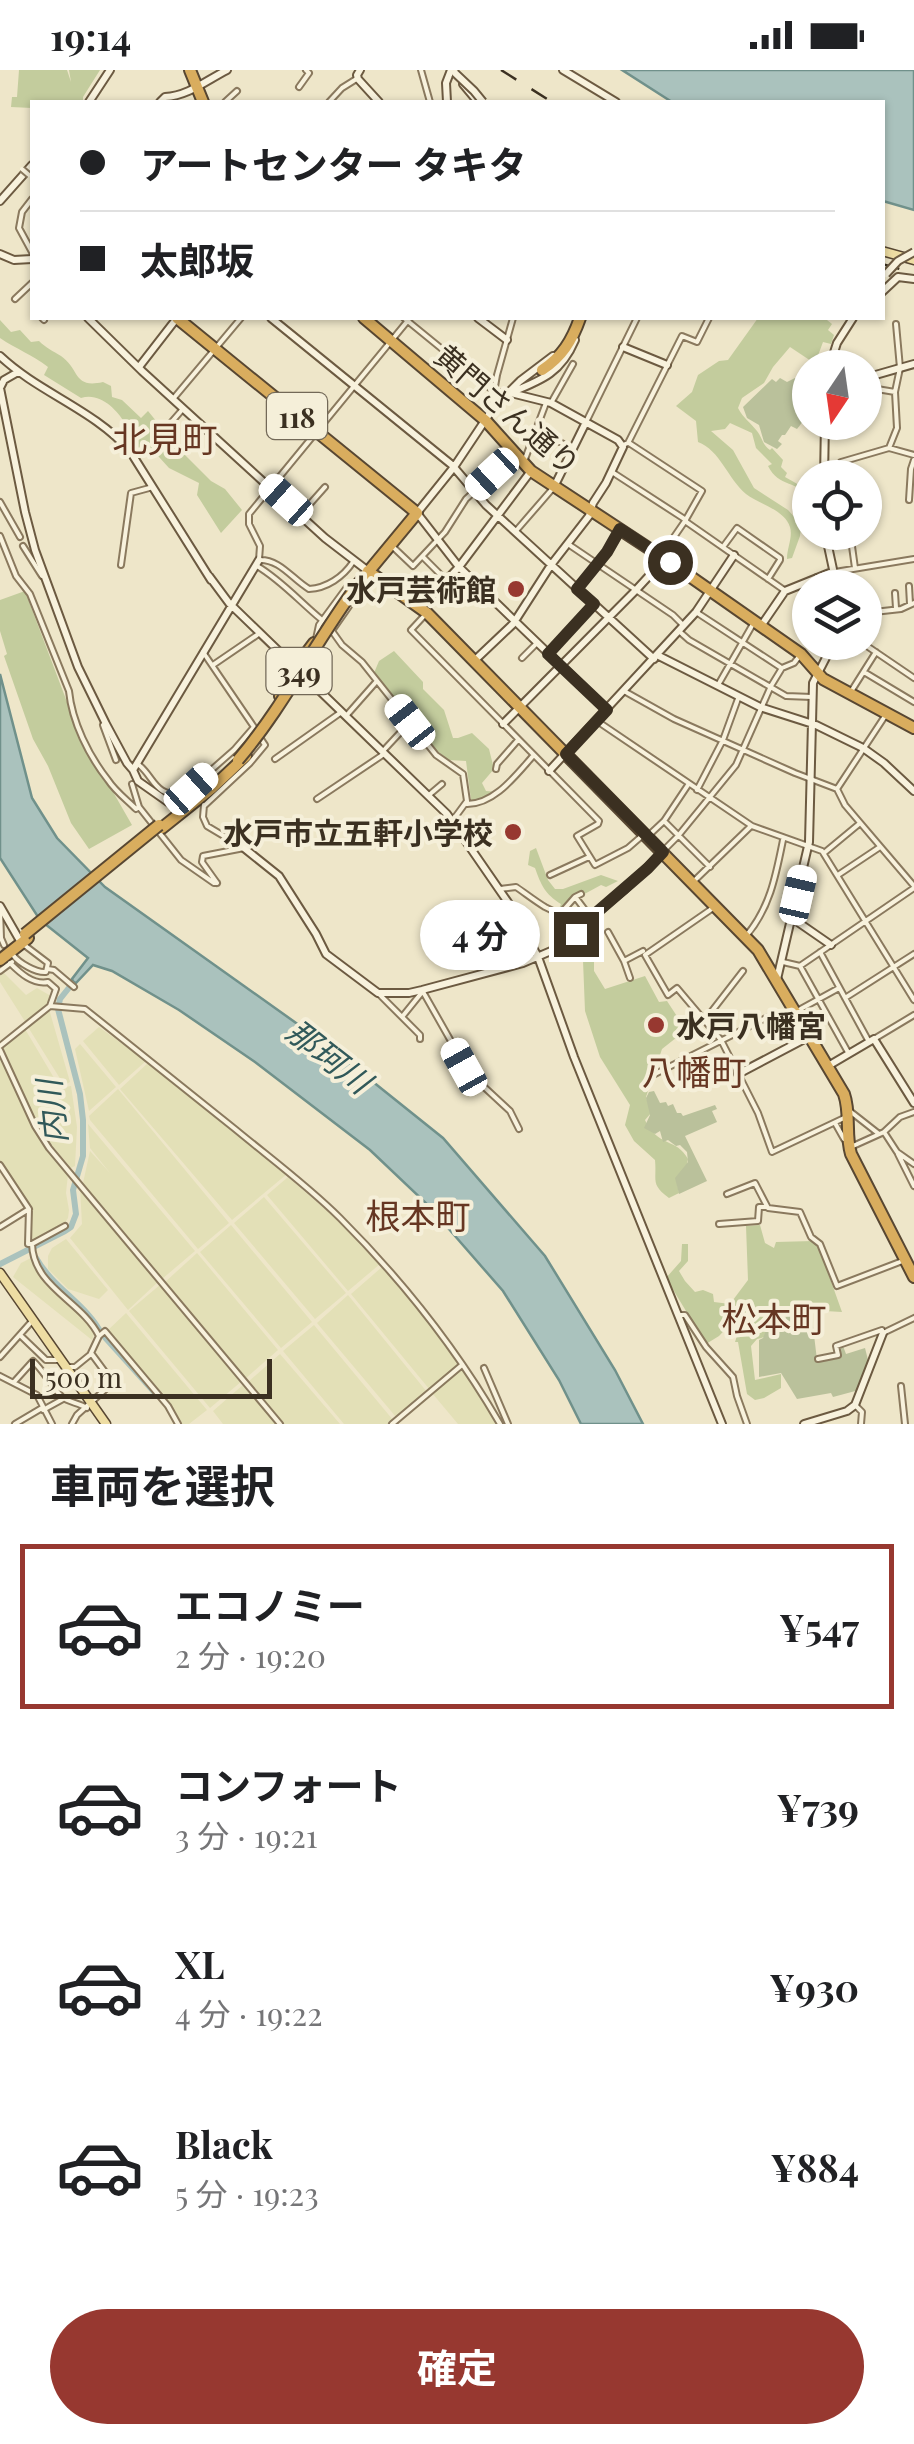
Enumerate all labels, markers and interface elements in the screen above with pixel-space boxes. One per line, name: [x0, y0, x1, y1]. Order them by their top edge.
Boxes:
text: 19:14: [50, 10, 131, 61]
text: アートセンター タキタ: [140, 138, 527, 189]
text: 太郎坂: [140, 234, 254, 285]
street label: 黄門さん通り: [427, 335, 589, 483]
north arrow: [792, 350, 882, 440]
map controls: [792, 350, 882, 660]
road number: 118: [267, 393, 327, 439]
district label: 北見町: [112, 414, 218, 461]
car: [460, 443, 524, 505]
button: locate: [792, 460, 882, 550]
car: [254, 469, 318, 531]
route start: [648, 540, 693, 585]
place label: 水戸芸術館: [346, 569, 496, 609]
button: layers: [792, 570, 882, 660]
marker: 水戸芸術館: [505, 578, 527, 600]
road number: 349: [266, 648, 332, 694]
car: [380, 689, 440, 755]
car: [159, 758, 223, 820]
place label: 水戸市立五軒小学校: [223, 812, 493, 852]
marker: 水戸市立五軒小学校: [502, 821, 524, 843]
car: [777, 862, 819, 928]
callout: 4 分: [421, 899, 541, 969]
route end: [554, 912, 599, 957]
text: 4 分: [452, 913, 508, 956]
place label: 水戸八幡宮: [676, 1005, 826, 1045]
water label: 那珂川: [279, 1009, 383, 1103]
marker: 水戸八幡宮: [645, 1014, 667, 1036]
car: [436, 1033, 492, 1101]
district label: 八幡町: [641, 1047, 747, 1094]
water label: 内川: [25, 1075, 75, 1146]
district label: 根本町: [365, 1191, 471, 1238]
district label: 松本町: [721, 1294, 827, 1341]
scale bar: [30, 1354, 272, 1398]
text: 500 m: [45, 1358, 122, 1395]
text: 車両を選択: [50, 1454, 275, 1514]
text: エコノミー: [175, 1579, 365, 1630]
icon: car: [55, 1582, 145, 1672]
text: ¥547: [779, 1601, 859, 1652]
text: 2 分 · 19:20: [175, 1633, 326, 1676]
text: コンフォート: [175, 1759, 402, 1810]
icon: car: [55, 1762, 145, 1852]
text: ¥739: [776, 1781, 859, 1832]
text: 3 分 · 19:21: [175, 1813, 318, 1856]
text: XL: [175, 1938, 224, 1989]
icon: car: [55, 1942, 145, 2032]
text: ¥930: [769, 1961, 859, 2012]
text: 4 分 · 19:22: [175, 1991, 322, 2034]
text: Black: [175, 2118, 273, 2169]
icon: car: [55, 2122, 145, 2212]
text: ¥884: [771, 2141, 859, 2192]
text: 5 分 · 19:23: [175, 2171, 319, 2214]
button: 確定: [50, 2309, 864, 2424]

